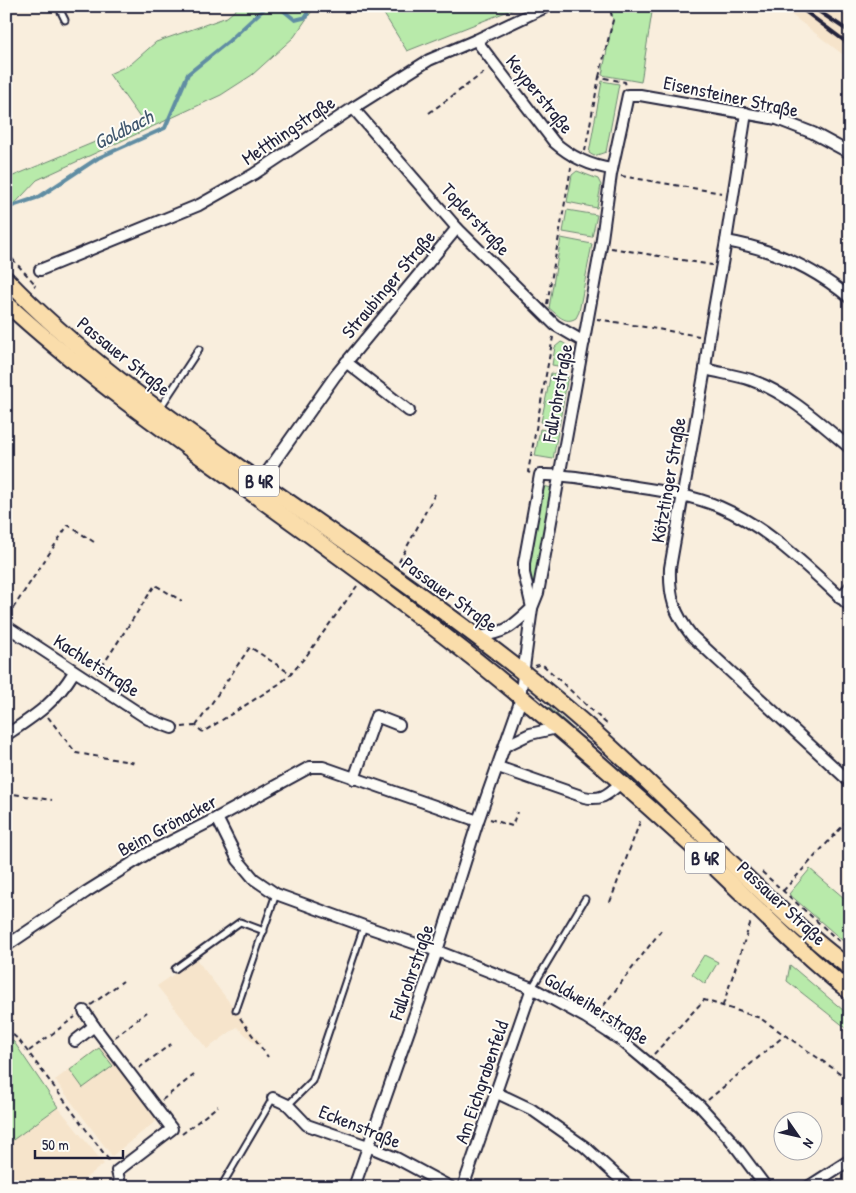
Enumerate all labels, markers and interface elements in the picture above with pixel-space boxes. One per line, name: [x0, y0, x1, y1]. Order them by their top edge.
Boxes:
street label: Keyperstraße: [500, 49, 580, 139]
street label: Eisensteiner Straße: [661, 69, 801, 123]
street label: Metthingstraße: [236, 89, 340, 171]
water label: Goldbach: [89, 102, 159, 155]
street label: Toplerstraße: [436, 177, 517, 261]
street label: Straubinger Straße: [335, 224, 441, 344]
street label: Passauer Straße: [72, 310, 176, 402]
street label: Fallrohrstraße: [535, 341, 578, 445]
street label: Kötztinger Straße: [644, 415, 692, 545]
road number: B 4R: [239, 466, 279, 496]
street label: Passauer Straße: [397, 550, 504, 638]
street label: Kachletstraße: [49, 627, 146, 703]
street label: Beim Grönacker: [113, 788, 222, 862]
road number: B 4R: [685, 842, 725, 874]
street label: Passauer Straße: [732, 855, 833, 951]
street label: Fallrohrstraße: [382, 920, 440, 1024]
street label: Goldweiherstraße: [540, 965, 655, 1051]
street label: Am Eichgrabenfeld: [448, 1016, 514, 1147]
street label: Eckenstraße: [315, 1098, 405, 1154]
north arrow: [774, 1110, 824, 1160]
scale bar: [35, 1128, 122, 1160]
text: 50 m: [42, 1134, 69, 1155]
text: N: [799, 1135, 819, 1152]

